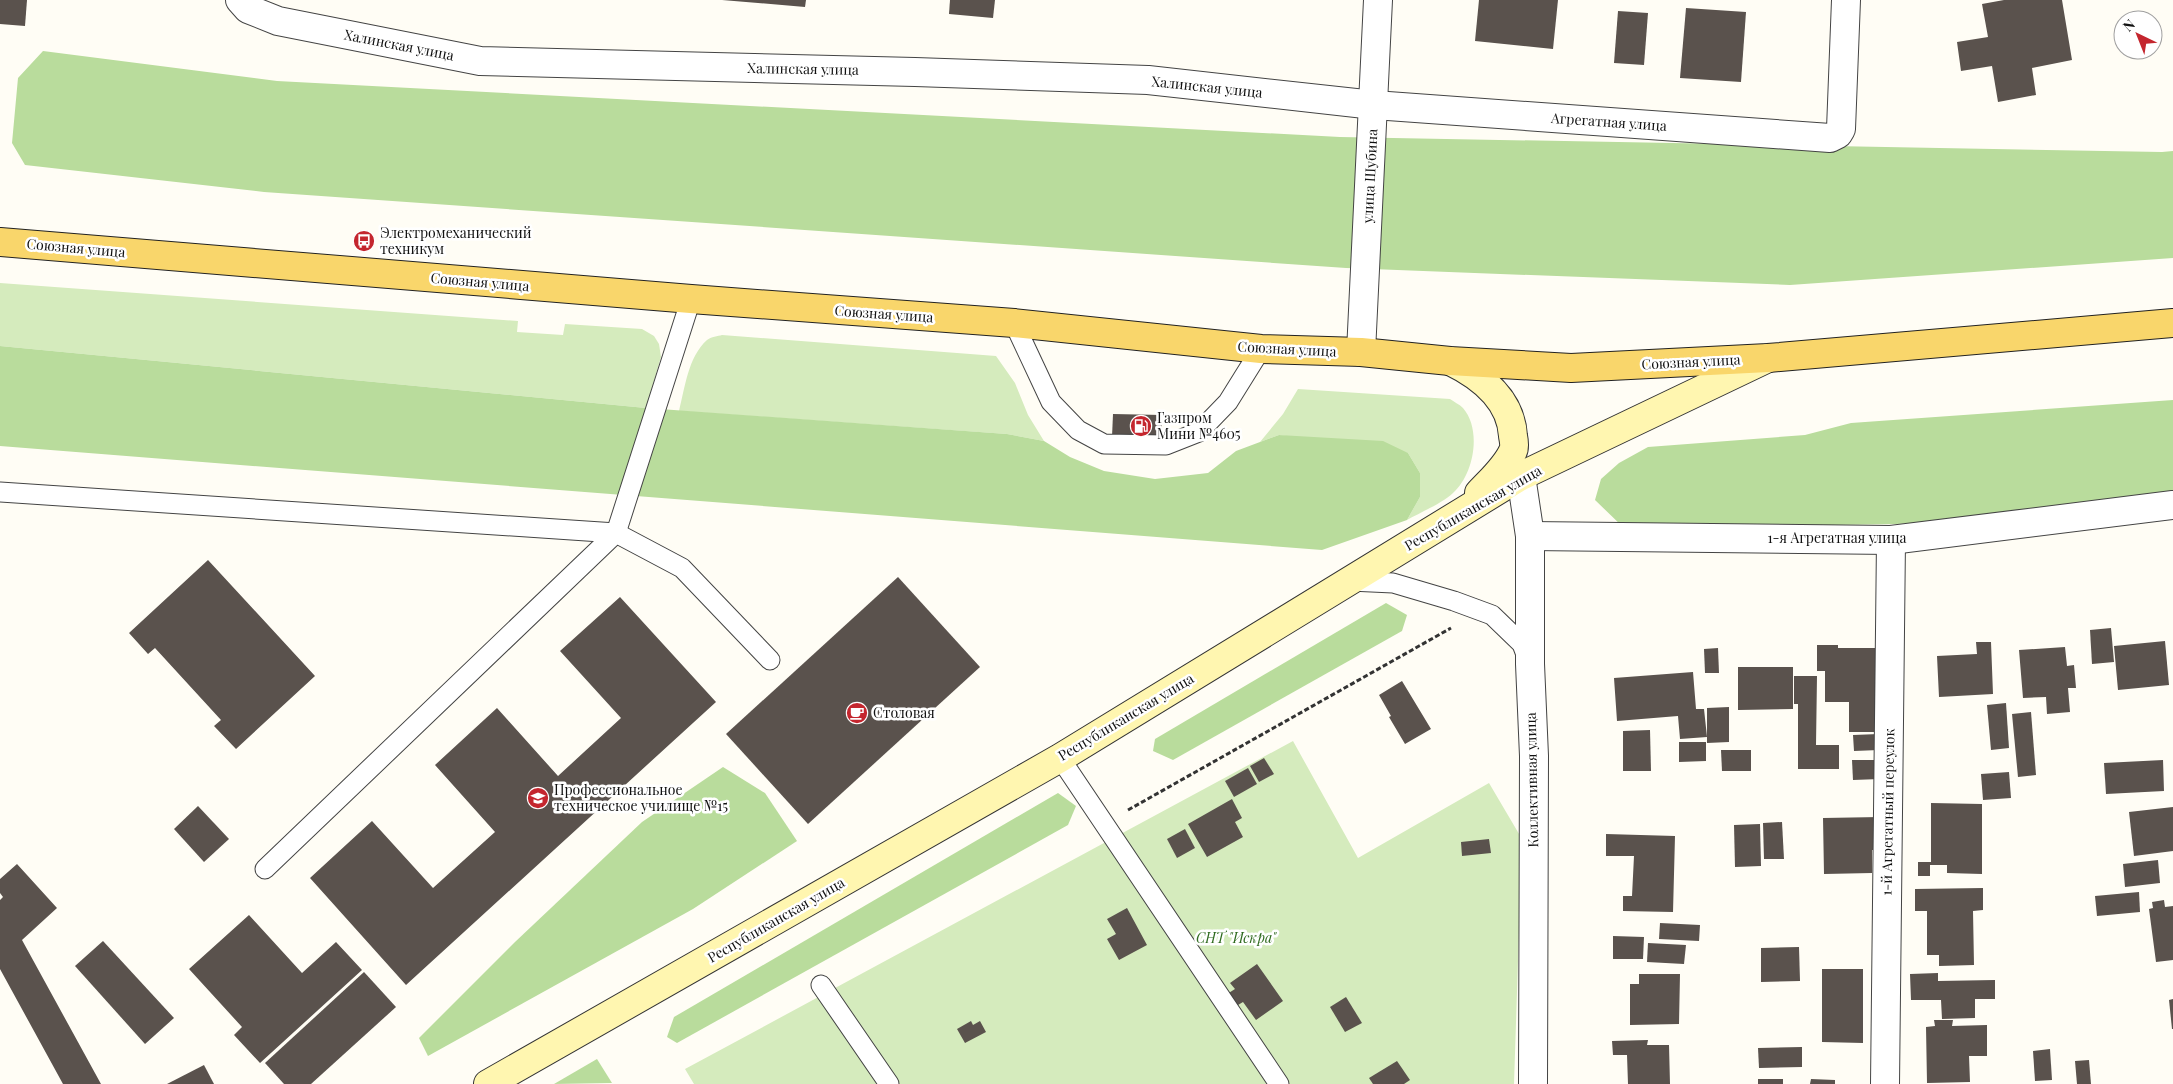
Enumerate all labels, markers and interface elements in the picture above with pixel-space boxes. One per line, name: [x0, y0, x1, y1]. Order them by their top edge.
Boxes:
north arrow: [2113, 10, 2163, 60]
text: N: [2119, 15, 2139, 36]
street label: Халинская улица: [342, 25, 456, 64]
street label: Халинская улица: [747, 58, 859, 79]
street label: Халинская улица: [1151, 71, 1264, 102]
street label: Агрегатная улица: [1549, 108, 1668, 135]
street label: улица Шубина: [1357, 128, 1381, 225]
place label: Электромеханический техникум: [380, 223, 532, 258]
bus stop icon: Электромеханический техникум: [352, 229, 376, 253]
street label: Союзная улица: [26, 234, 126, 261]
street label: Союзная улица: [430, 268, 530, 295]
street label: Союзная улица: [834, 301, 934, 326]
street label: Союзная улица: [1237, 336, 1337, 361]
street label: Союзная улица: [1641, 349, 1741, 374]
place label: Газпром Мини №4605: [1157, 408, 1241, 443]
fuel station icon: Газпром Мини №4605: [1129, 414, 1153, 438]
street label: Республиканская улица: [1401, 461, 1545, 555]
street label: 1-я Агрегатная улица: [1767, 528, 1907, 547]
street label: Республиканская улица: [1054, 668, 1197, 765]
cafe icon: Столовая: [845, 701, 869, 725]
place label: Столовая: [873, 703, 935, 722]
street label: Коллективная улица: [1521, 712, 1542, 848]
street label: 1-й Агрегатный переулок: [1877, 728, 1898, 896]
place label: Профессиональное техническое училище №15: [554, 780, 728, 815]
school or university icon: Профессиональное техническое училище №15: [526, 786, 550, 810]
street label: Республиканская улица: [704, 873, 848, 967]
park label: СНТ "Искра": [1196, 928, 1277, 947]

